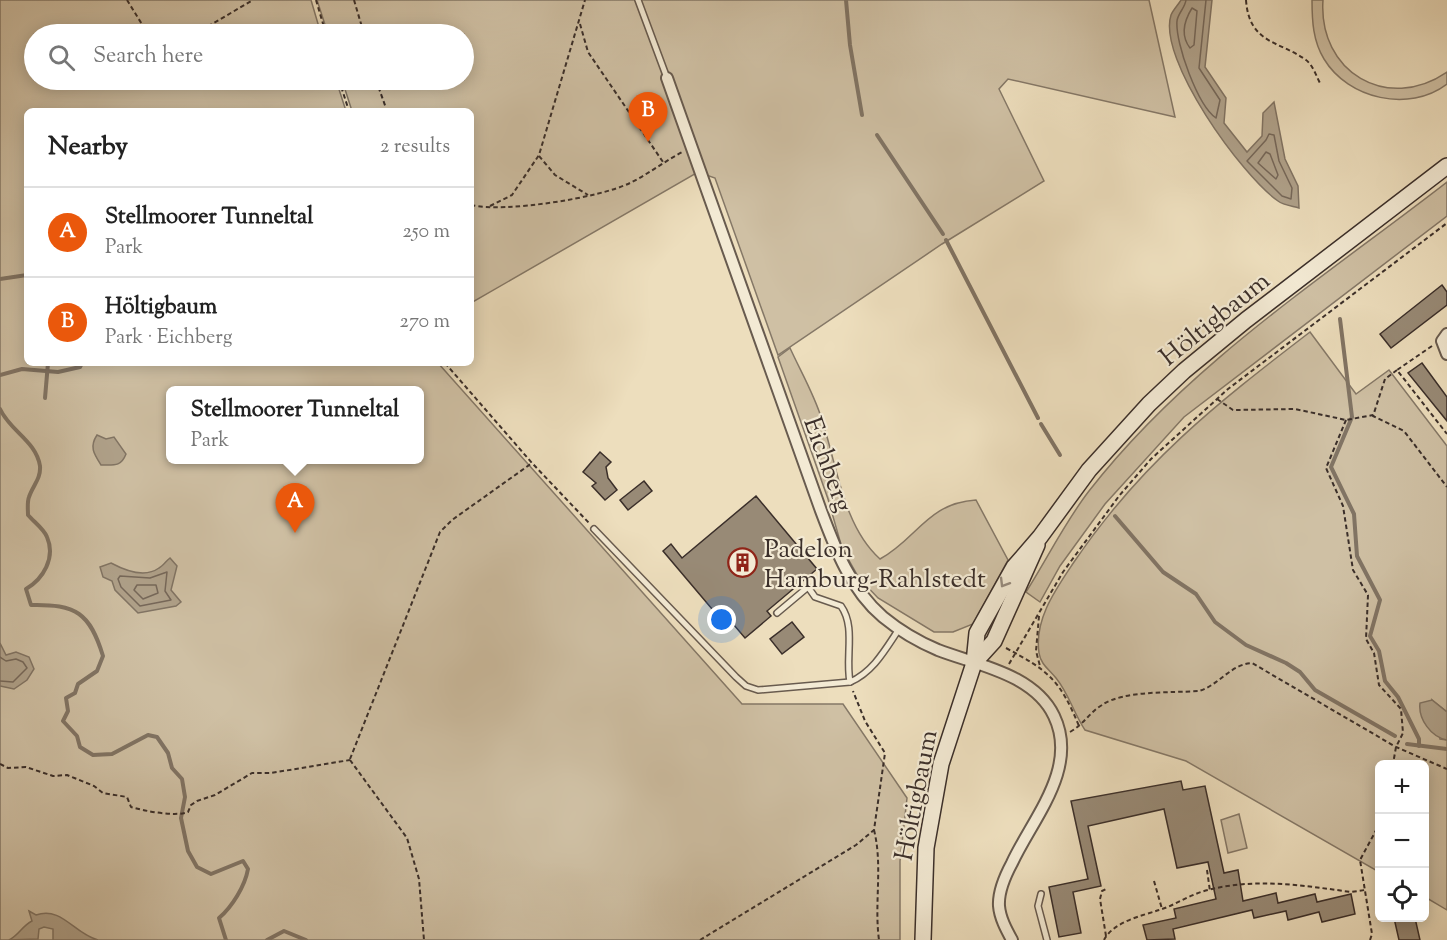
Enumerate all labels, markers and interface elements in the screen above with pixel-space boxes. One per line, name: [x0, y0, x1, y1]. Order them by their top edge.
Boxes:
search box: [24, 24, 474, 90]
icon: search: [45, 41, 78, 74]
text: Search here: [93, 41, 203, 73]
pin: B: [628, 92, 668, 142]
text: Nearby: [48, 129, 128, 166]
text: 2 results: [380, 133, 450, 162]
text: Stellmoorer Tunneltal: [105, 202, 313, 234]
text: A: [59, 218, 76, 247]
text: 250 m: [402, 218, 450, 247]
text: Park: [105, 234, 143, 263]
street label: Höltigbaum: [1152, 264, 1279, 376]
text: Höltigbaum: [105, 292, 217, 324]
text: B: [61, 308, 74, 337]
text: 270 m: [400, 308, 450, 337]
text: Park · Eichberg: [105, 324, 232, 353]
popup: [166, 386, 424, 464]
text: Stellmoorer Tunneltal: [191, 395, 399, 427]
street label: Eichberg: [792, 412, 861, 517]
text: Park: [191, 427, 229, 456]
pin: A: [276, 484, 314, 533]
place label: Padelon Hamburg-Rahlstedt: [764, 532, 986, 599]
building icon: Padelon Hamburg-Rahlstedt: [727, 547, 759, 579]
one-way arrow: [1000, 577, 1011, 587]
your location: [707, 605, 736, 634]
street label: Höltigbaum: [887, 727, 948, 864]
map controls: [1375, 760, 1429, 922]
button: +: [1375, 760, 1429, 814]
button: −: [1375, 814, 1429, 868]
button: locate: [1375, 868, 1429, 922]

